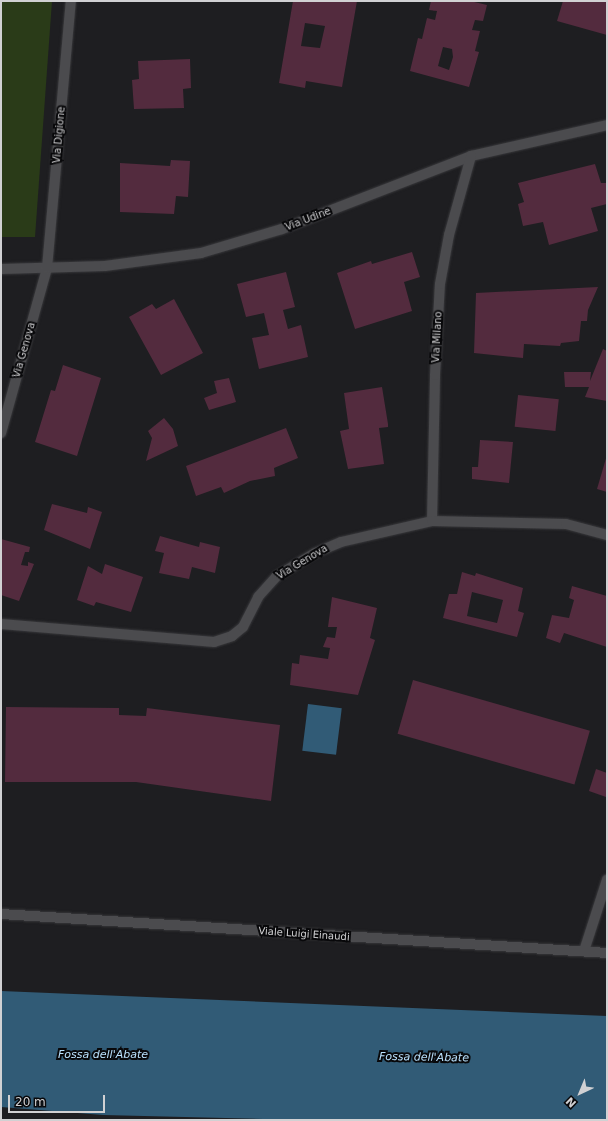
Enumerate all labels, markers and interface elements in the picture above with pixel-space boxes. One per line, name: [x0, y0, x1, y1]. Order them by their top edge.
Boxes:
street label: Via Digione: [51, 106, 67, 164]
street label: Via Udine: [284, 205, 332, 233]
street label: Via Milano: [430, 311, 444, 363]
street label: Via Genova: [10, 321, 38, 379]
street label: Via Genova: [274, 542, 330, 582]
street label: Viale Luigi Einaudi: [258, 925, 350, 943]
water label: Fossa dell'Abate: [58, 1048, 148, 1062]
water label: Fossa dell'Abate: [379, 1051, 469, 1065]
north arrow: [560, 1073, 600, 1113]
scale bar: [10, 1087, 107, 1113]
text: N: [563, 1094, 579, 1110]
text: 20 m: [15, 1095, 46, 1109]

